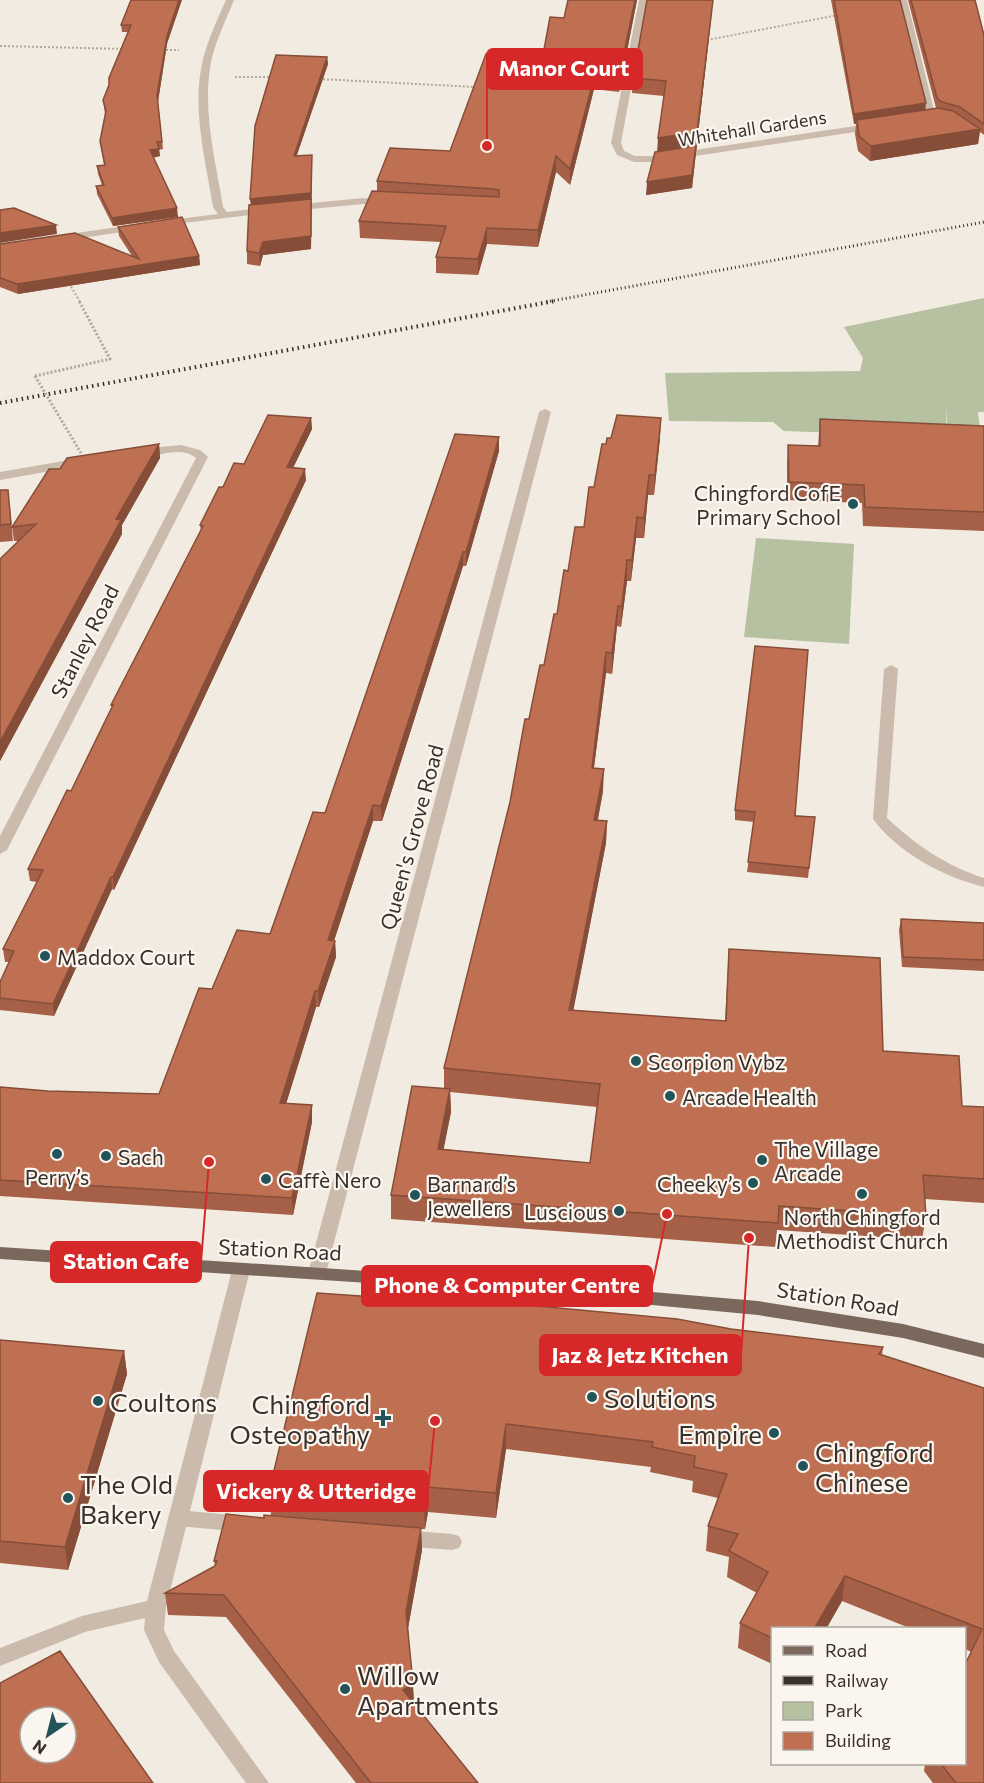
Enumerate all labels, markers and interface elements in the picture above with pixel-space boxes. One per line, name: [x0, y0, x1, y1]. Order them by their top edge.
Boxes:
callout: Manor Court: [487, 49, 642, 89]
text: Manor Court: [499, 54, 629, 81]
street label: Whitehall Gardens: [676, 105, 828, 151]
place label: Chingford CofE Primary School: [694, 480, 841, 529]
marker: Chingford CofE Primary School: [846, 497, 860, 511]
street label: Stanley Road: [45, 580, 123, 702]
street label: Queen's Grove Road: [374, 742, 448, 932]
place label: Maddox Court: [57, 944, 195, 969]
marker: Maddox Court: [38, 949, 52, 963]
place label: Scorpion Vybz: [648, 1049, 786, 1074]
marker: Scorpion Vybz: [629, 1054, 643, 1068]
place label: Arcade Health: [682, 1084, 817, 1109]
marker: Arcade Health: [663, 1089, 677, 1103]
place label: The Village Arcade: [774, 1136, 878, 1185]
place label: Sach: [118, 1144, 164, 1169]
marker: Perry’s: [50, 1147, 64, 1161]
marker: Sach: [99, 1149, 113, 1163]
marker: The Village Arcade: [755, 1153, 769, 1167]
place label: Perry’s: [25, 1164, 89, 1189]
place label: Caffè Nero: [278, 1167, 382, 1192]
place label: Barnard’s Jewellers: [427, 1171, 516, 1220]
place label: Cheeky’s: [657, 1171, 741, 1196]
marker: Caffè Nero: [259, 1172, 273, 1186]
marker: Cheeky’s: [746, 1176, 760, 1190]
marker: North Chingford Methodist Church: [855, 1187, 869, 1201]
marker: Barnard’s Jewellers: [408, 1188, 422, 1202]
place label: Luscious: [524, 1199, 607, 1224]
marker: Luscious: [612, 1204, 626, 1218]
place label: North Chingford Methodist Church: [776, 1204, 948, 1253]
street label: Station Road: [218, 1233, 342, 1265]
callout: Station Cafe: [51, 1242, 201, 1282]
text: Station Cafe: [63, 1247, 189, 1274]
callout: Phone & Computer Centre: [362, 1266, 652, 1306]
text: Phone & Computer Centre: [374, 1271, 640, 1298]
street label: Station Road: [775, 1276, 901, 1320]
callout: Jaz & Jetz Kitchen: [540, 1335, 741, 1375]
text: Jaz & Jetz Kitchen: [552, 1341, 728, 1368]
place label: Solutions: [604, 1382, 716, 1413]
place label: Coultons: [110, 1386, 217, 1417]
place label: Chingford Osteopathy: [230, 1388, 370, 1449]
marker: Solutions: [585, 1390, 599, 1404]
marker: Coultons: [91, 1394, 105, 1408]
marker: Chingford Osteopathy: [374, 1409, 392, 1427]
place label: Empire: [678, 1418, 762, 1449]
marker: Empire: [767, 1426, 781, 1440]
place label: Chingford Chinese: [815, 1436, 934, 1497]
marker: Chingford Chinese: [796, 1459, 810, 1473]
place label: The Old Bakery: [80, 1468, 173, 1529]
callout: Vickery & Utteridge: [204, 1471, 428, 1511]
text: Vickery & Utteridge: [216, 1477, 416, 1504]
marker: The Old Bakery: [61, 1491, 75, 1505]
legend: [771, 1627, 966, 1765]
text: Road: [825, 1639, 867, 1661]
place label: Willow Apartments: [357, 1659, 499, 1720]
text: Railway: [825, 1669, 888, 1691]
marker: Willow Apartments: [338, 1682, 352, 1696]
text: Park: [825, 1699, 863, 1721]
north arrow: [18, 1705, 78, 1765]
text: Building: [825, 1729, 891, 1751]
text: N: [29, 1736, 49, 1759]

